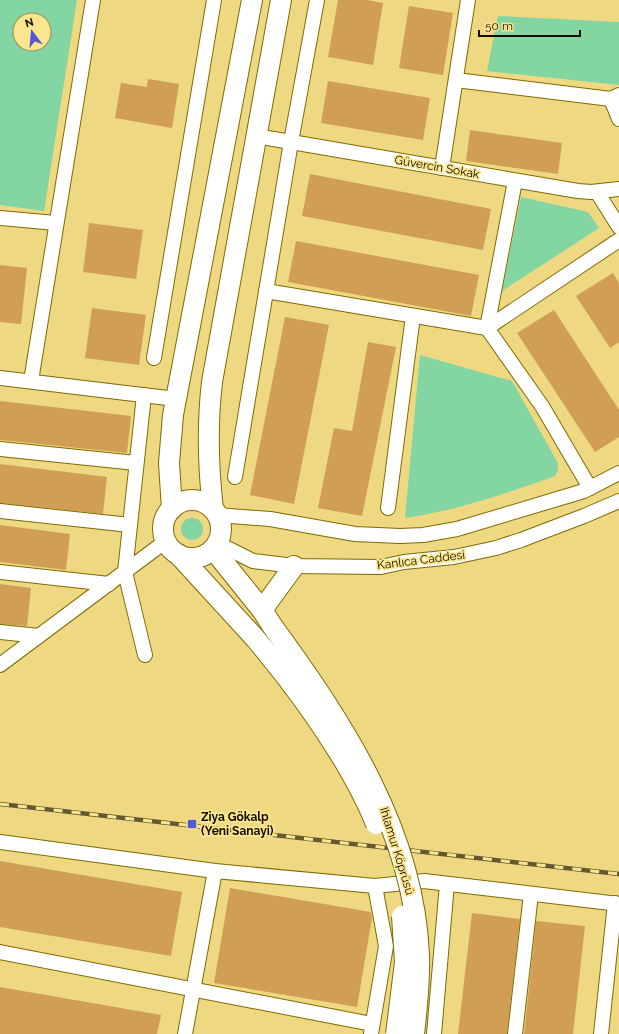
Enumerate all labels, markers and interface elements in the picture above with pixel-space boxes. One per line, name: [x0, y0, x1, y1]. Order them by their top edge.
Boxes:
north arrow: [12, 12, 52, 52]
scale bar: [479, 12, 580, 38]
text: N: [24, 15, 35, 30]
text: 50 m: [485, 19, 513, 33]
street label: Güvercin Sokak: [393, 153, 481, 181]
street label: Kanlıca Caddesi: [376, 548, 466, 572]
street label: Ihlamur Köprüsü: [377, 805, 417, 897]
place label: Ziya Gökalp (Yeni Sanayi): [201, 810, 274, 838]
marker: Ziya Gökalp (Yeni Sanayi): [186, 818, 198, 830]

